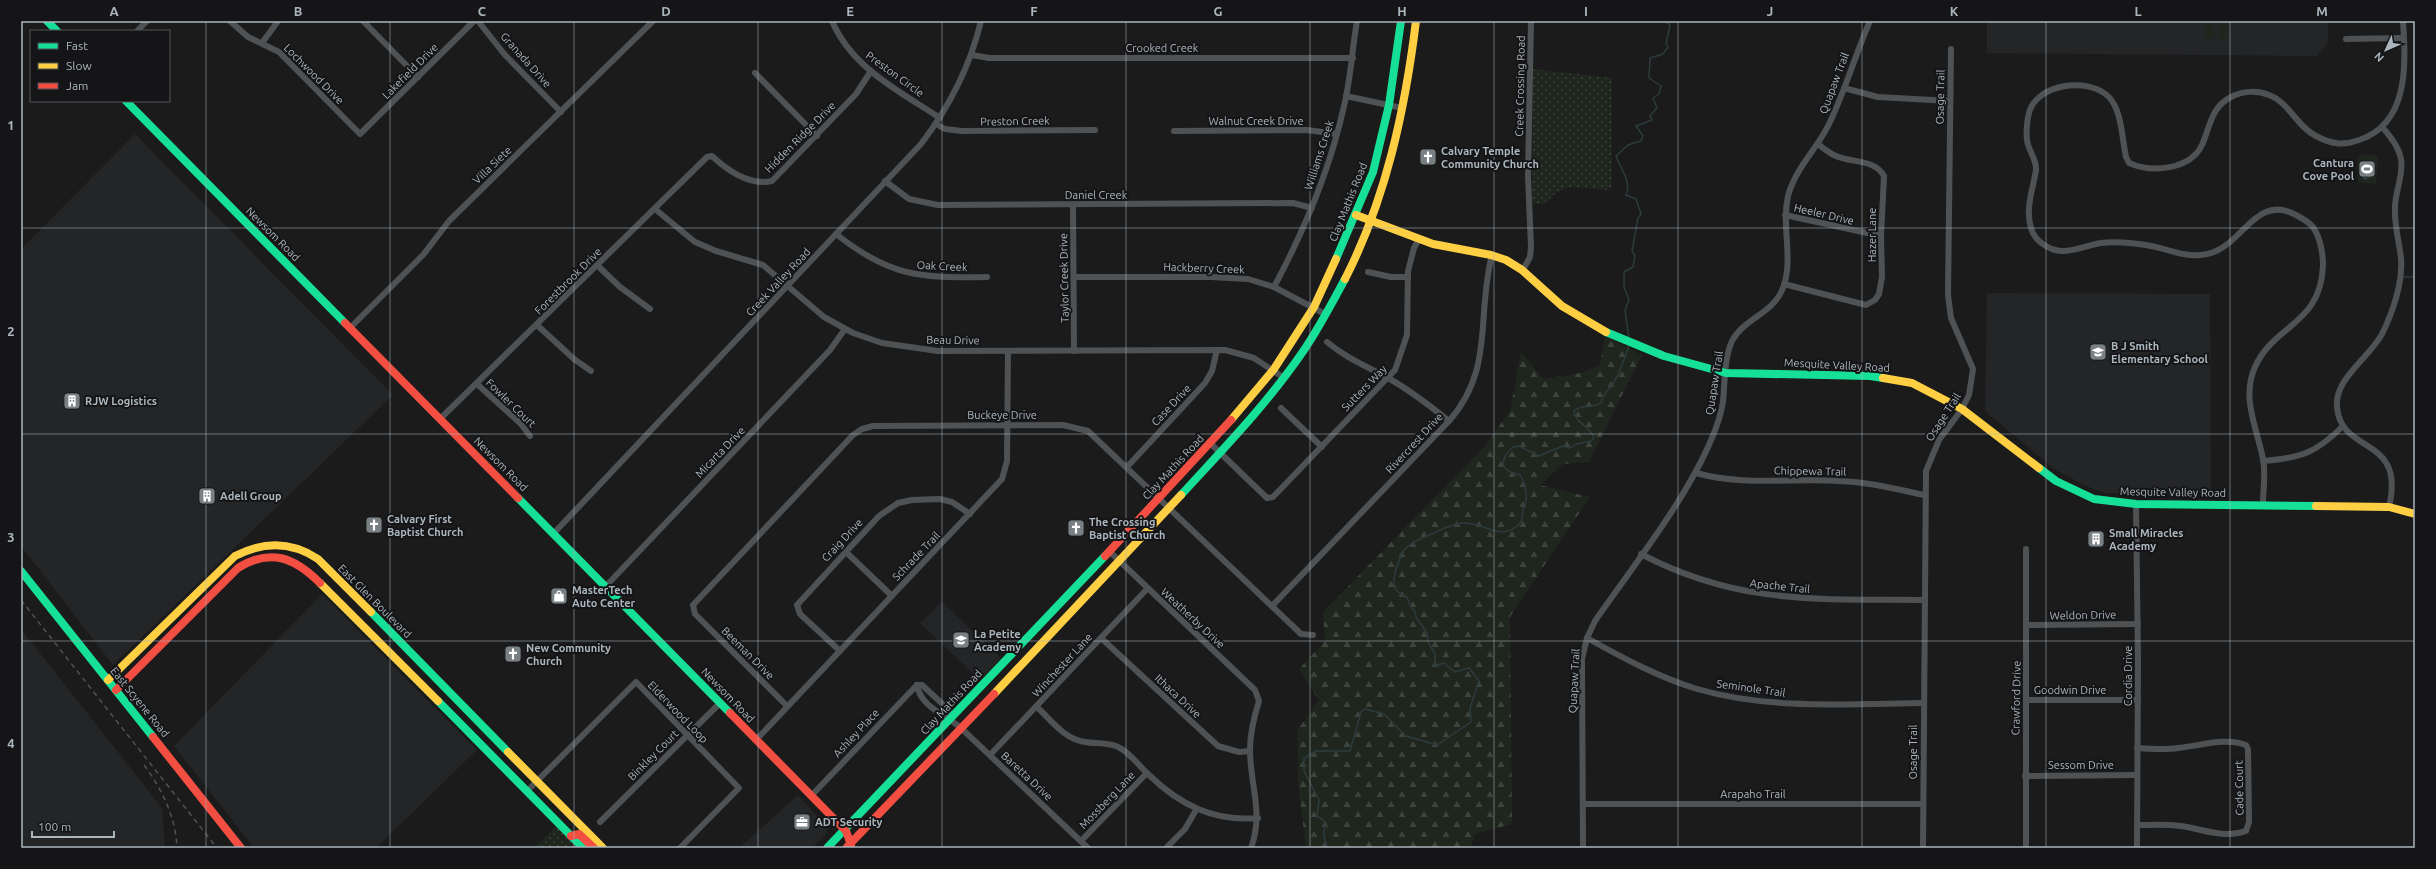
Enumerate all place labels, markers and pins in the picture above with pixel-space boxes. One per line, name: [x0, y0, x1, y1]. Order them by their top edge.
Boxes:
place label: Calvary Temple Community Church: [1441, 145, 1539, 170]
church icon: Calvary Temple Community Church: [1418, 147, 1438, 167]
place label: Cantura Cove Pool: [2302, 157, 2355, 182]
sports icon: Cantura Cove Pool: [2357, 159, 2377, 179]
place label: B J Smith Elementary School: [2111, 340, 2209, 365]
school or university icon: B J Smith Elementary School: [2088, 342, 2108, 362]
building icon: RJW Logistics: [62, 391, 82, 411]
place label: RJW Logistics: [85, 395, 157, 407]
building icon: Adell Group: [197, 486, 217, 506]
place label: Adell Group: [220, 490, 282, 502]
place label: Calvary First Baptist Church: [387, 513, 463, 538]
church icon: Calvary First Baptist Church: [364, 515, 384, 535]
place label: The Crossing Baptist Church: [1089, 516, 1165, 541]
church icon: The Crossing Baptist Church: [1066, 518, 1086, 538]
place label: Small Miracles Academy: [2109, 527, 2184, 552]
building icon: Small Miracles Academy: [2086, 529, 2106, 549]
place label: MasterTech Auto Center: [572, 584, 636, 609]
shop icon: MasterTech Auto Center: [549, 586, 569, 606]
place label: La Petite Academy: [974, 628, 1021, 653]
school or university icon: La Petite Academy: [951, 630, 971, 650]
place label: New Community Church: [526, 642, 611, 667]
church icon: New Community Church: [503, 644, 523, 664]
office icon: ADT Security: [792, 812, 812, 832]
place label: ADT Security: [815, 816, 883, 828]

